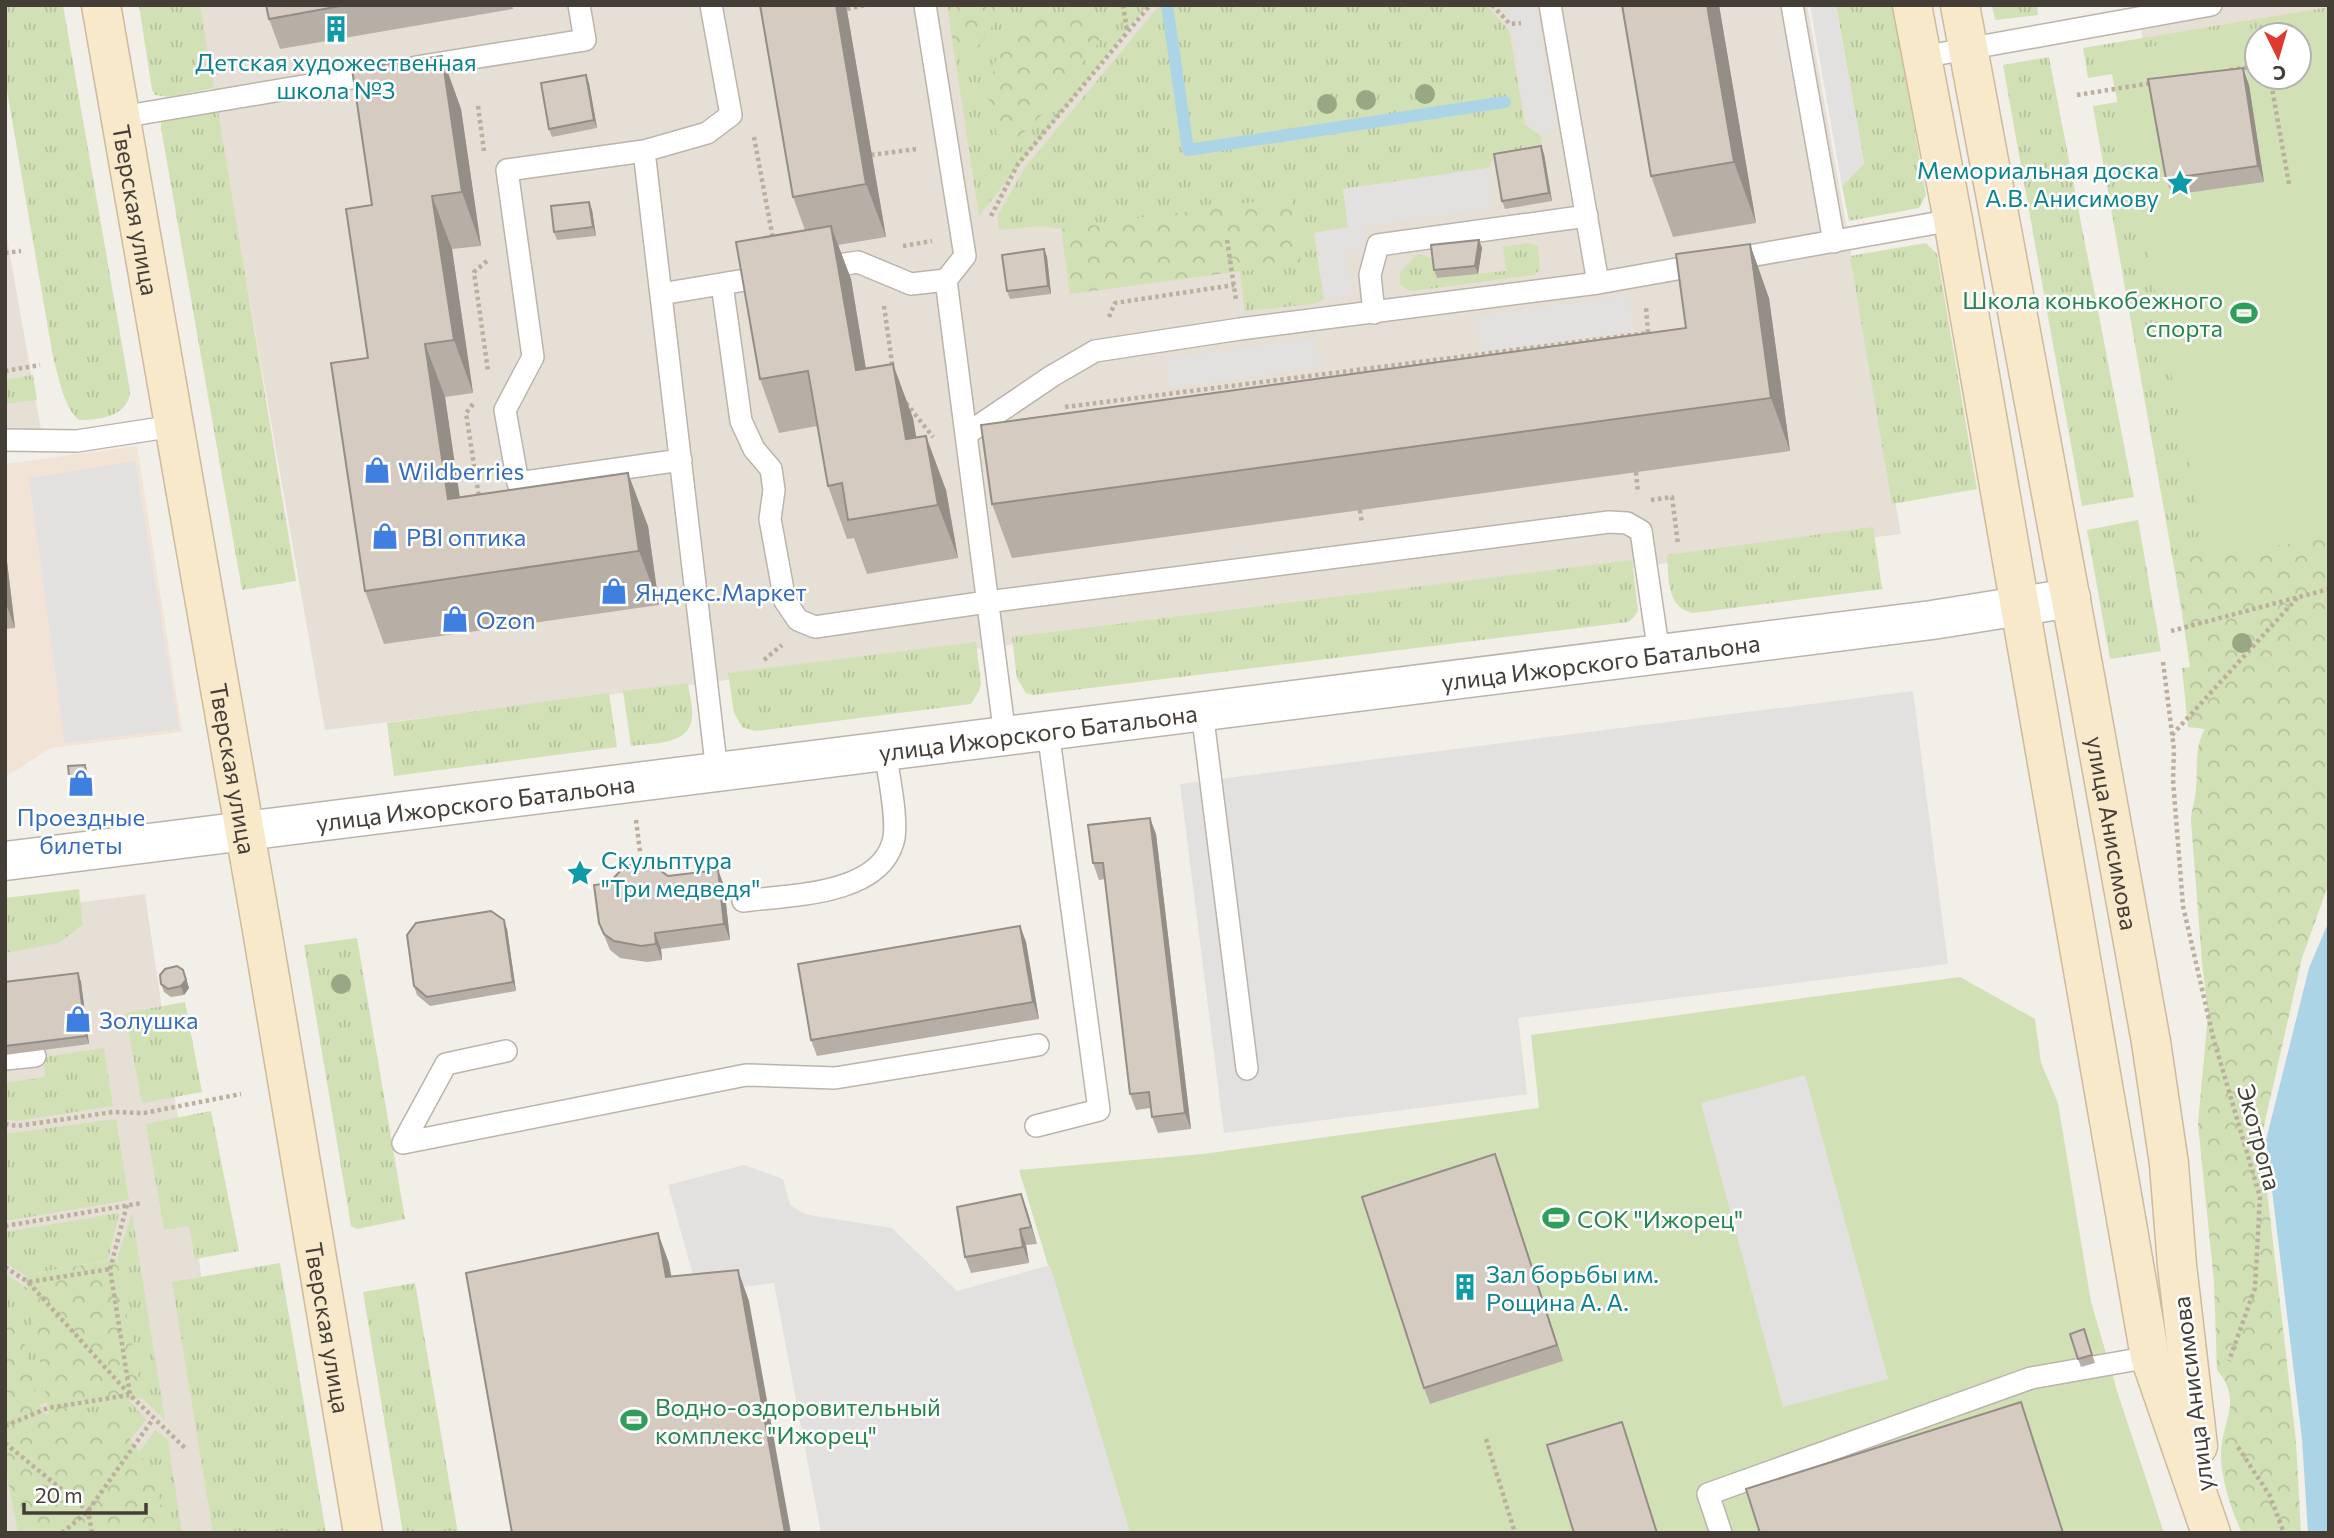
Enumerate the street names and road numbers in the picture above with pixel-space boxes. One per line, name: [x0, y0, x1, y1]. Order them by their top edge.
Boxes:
street label: Тверская улица: [108, 122, 166, 298]
street label: улица Ижорского Батальона: [1439, 627, 1762, 696]
street label: Тверская улица: [205, 681, 263, 856]
street label: улица Ижорского Батальона: [877, 698, 1199, 766]
street label: улица Анисимова: [2082, 734, 2145, 932]
street label: улица Ижорского Батальона: [314, 768, 636, 836]
street label: Экотропа: [2232, 1081, 2288, 1193]
street label: Тверская улица: [300, 1240, 357, 1415]
street label: улица Анисимова: [2166, 1295, 2218, 1493]

